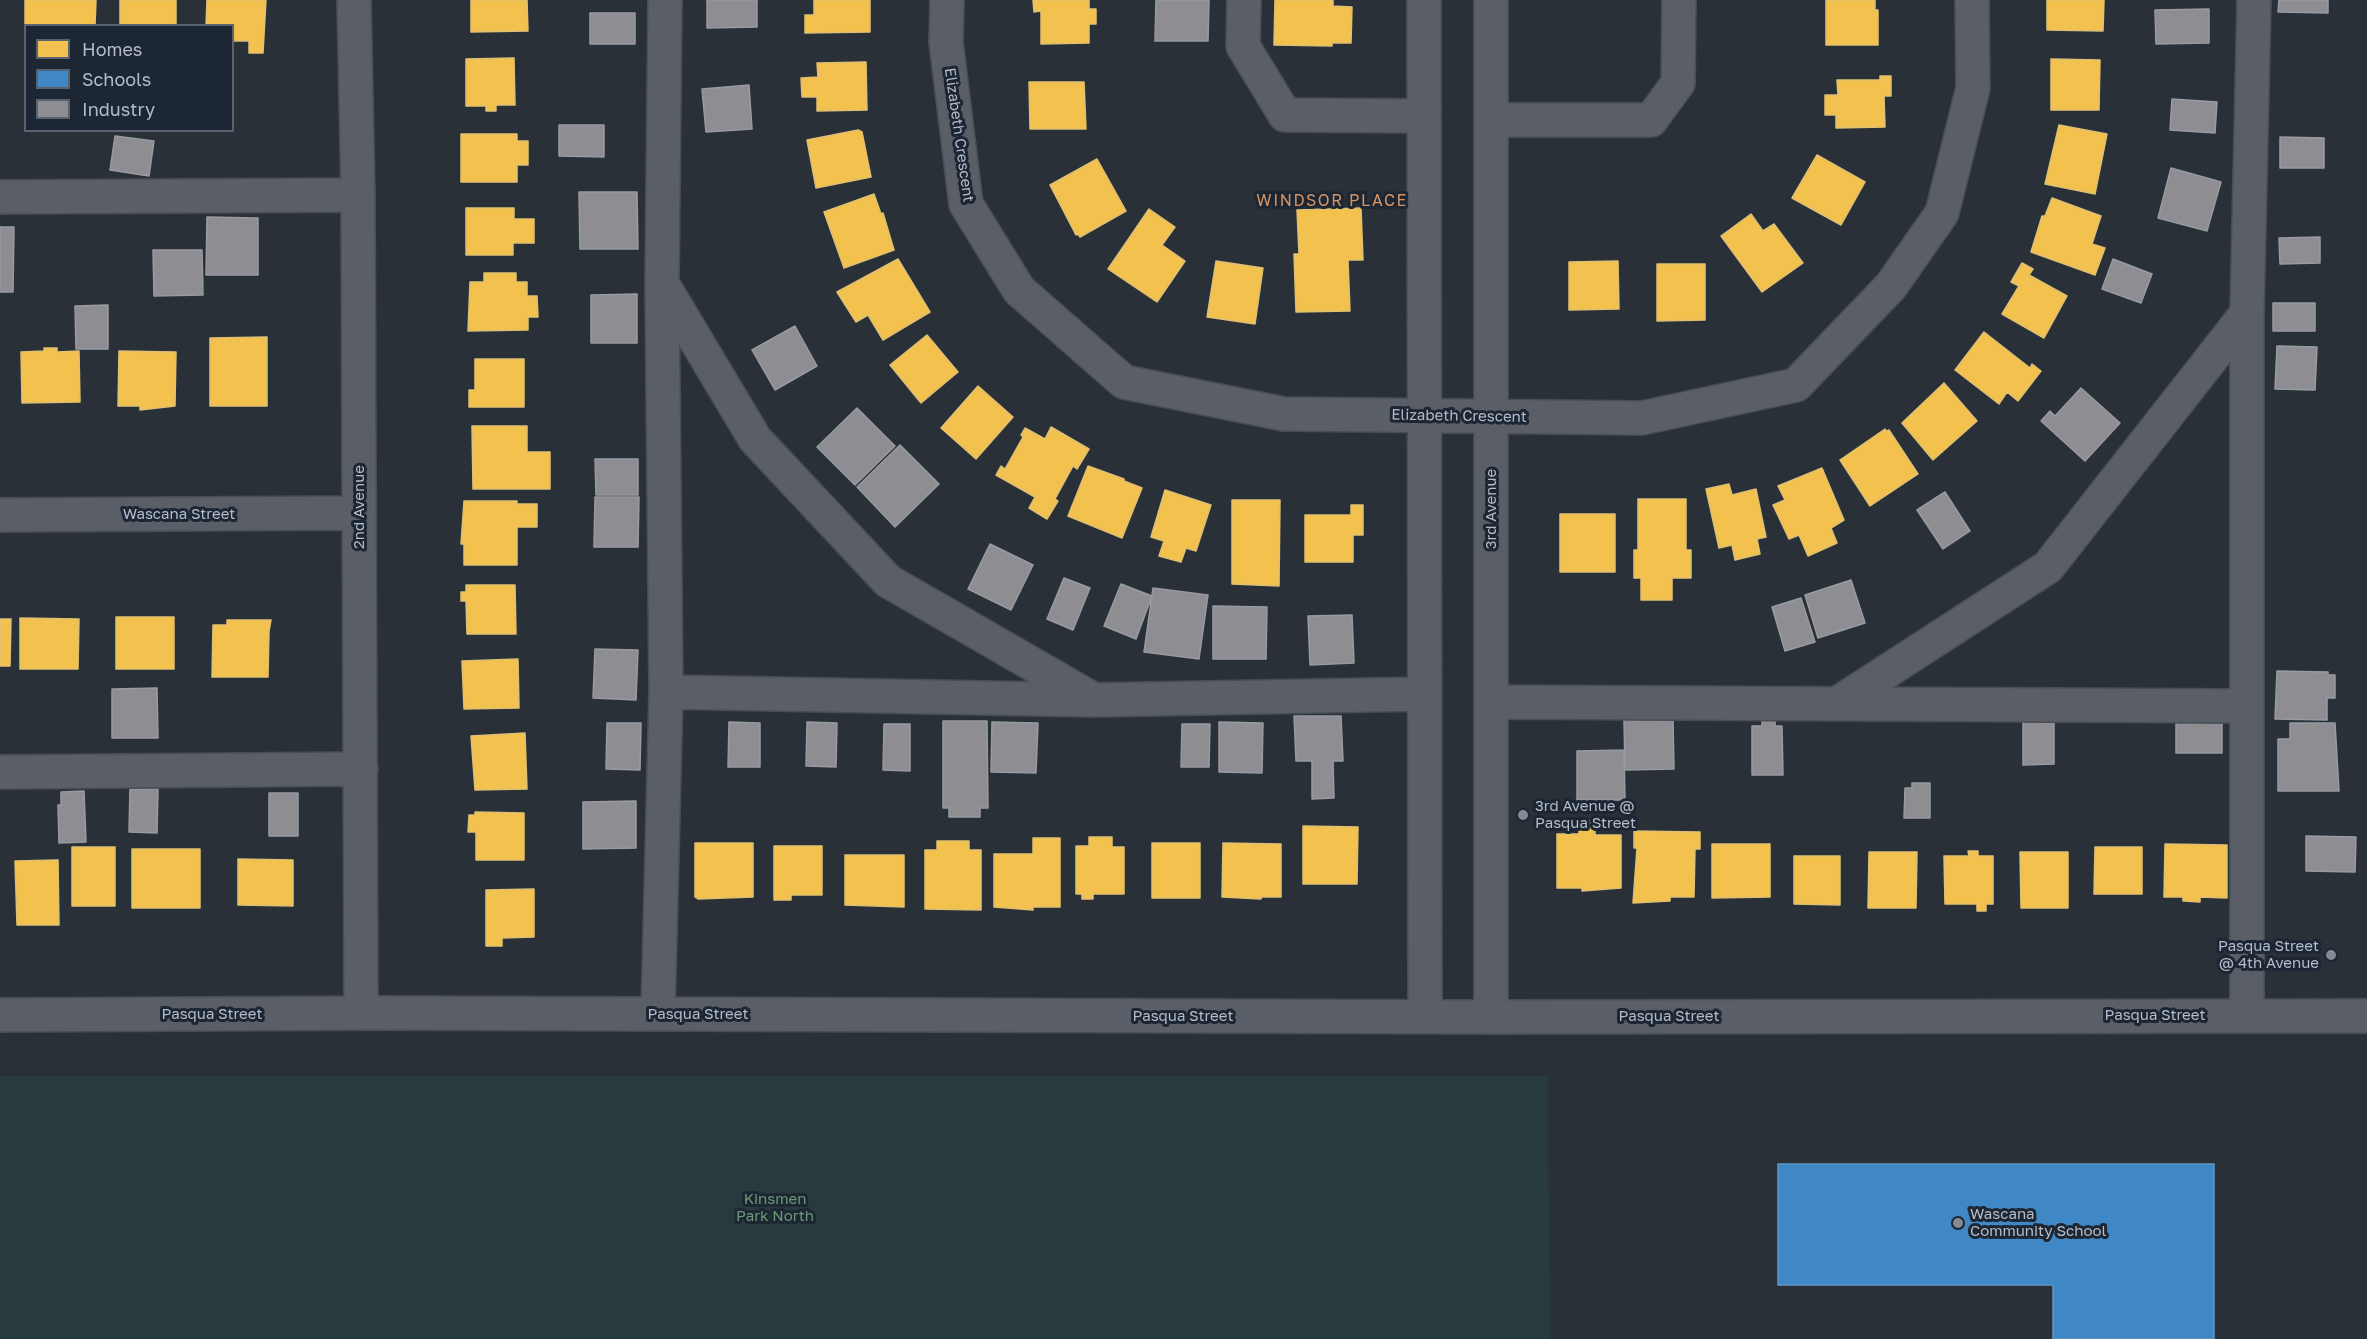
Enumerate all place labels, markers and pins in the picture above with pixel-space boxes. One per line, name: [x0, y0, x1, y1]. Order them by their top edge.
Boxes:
place label: 3rd Avenue @ Pasqua Street: [1535, 797, 1636, 832]
marker: 3rd Avenue @ Pasqua Street: [1516, 808, 1530, 822]
place label: Pasqua Street @ 4th Avenue: [2218, 937, 2319, 972]
marker: Pasqua Street @ 4th Avenue: [2324, 948, 2338, 962]
place label: Wascana Community School: [1970, 1205, 2106, 1240]
marker: Wascana Community School: [1951, 1216, 1965, 1230]

